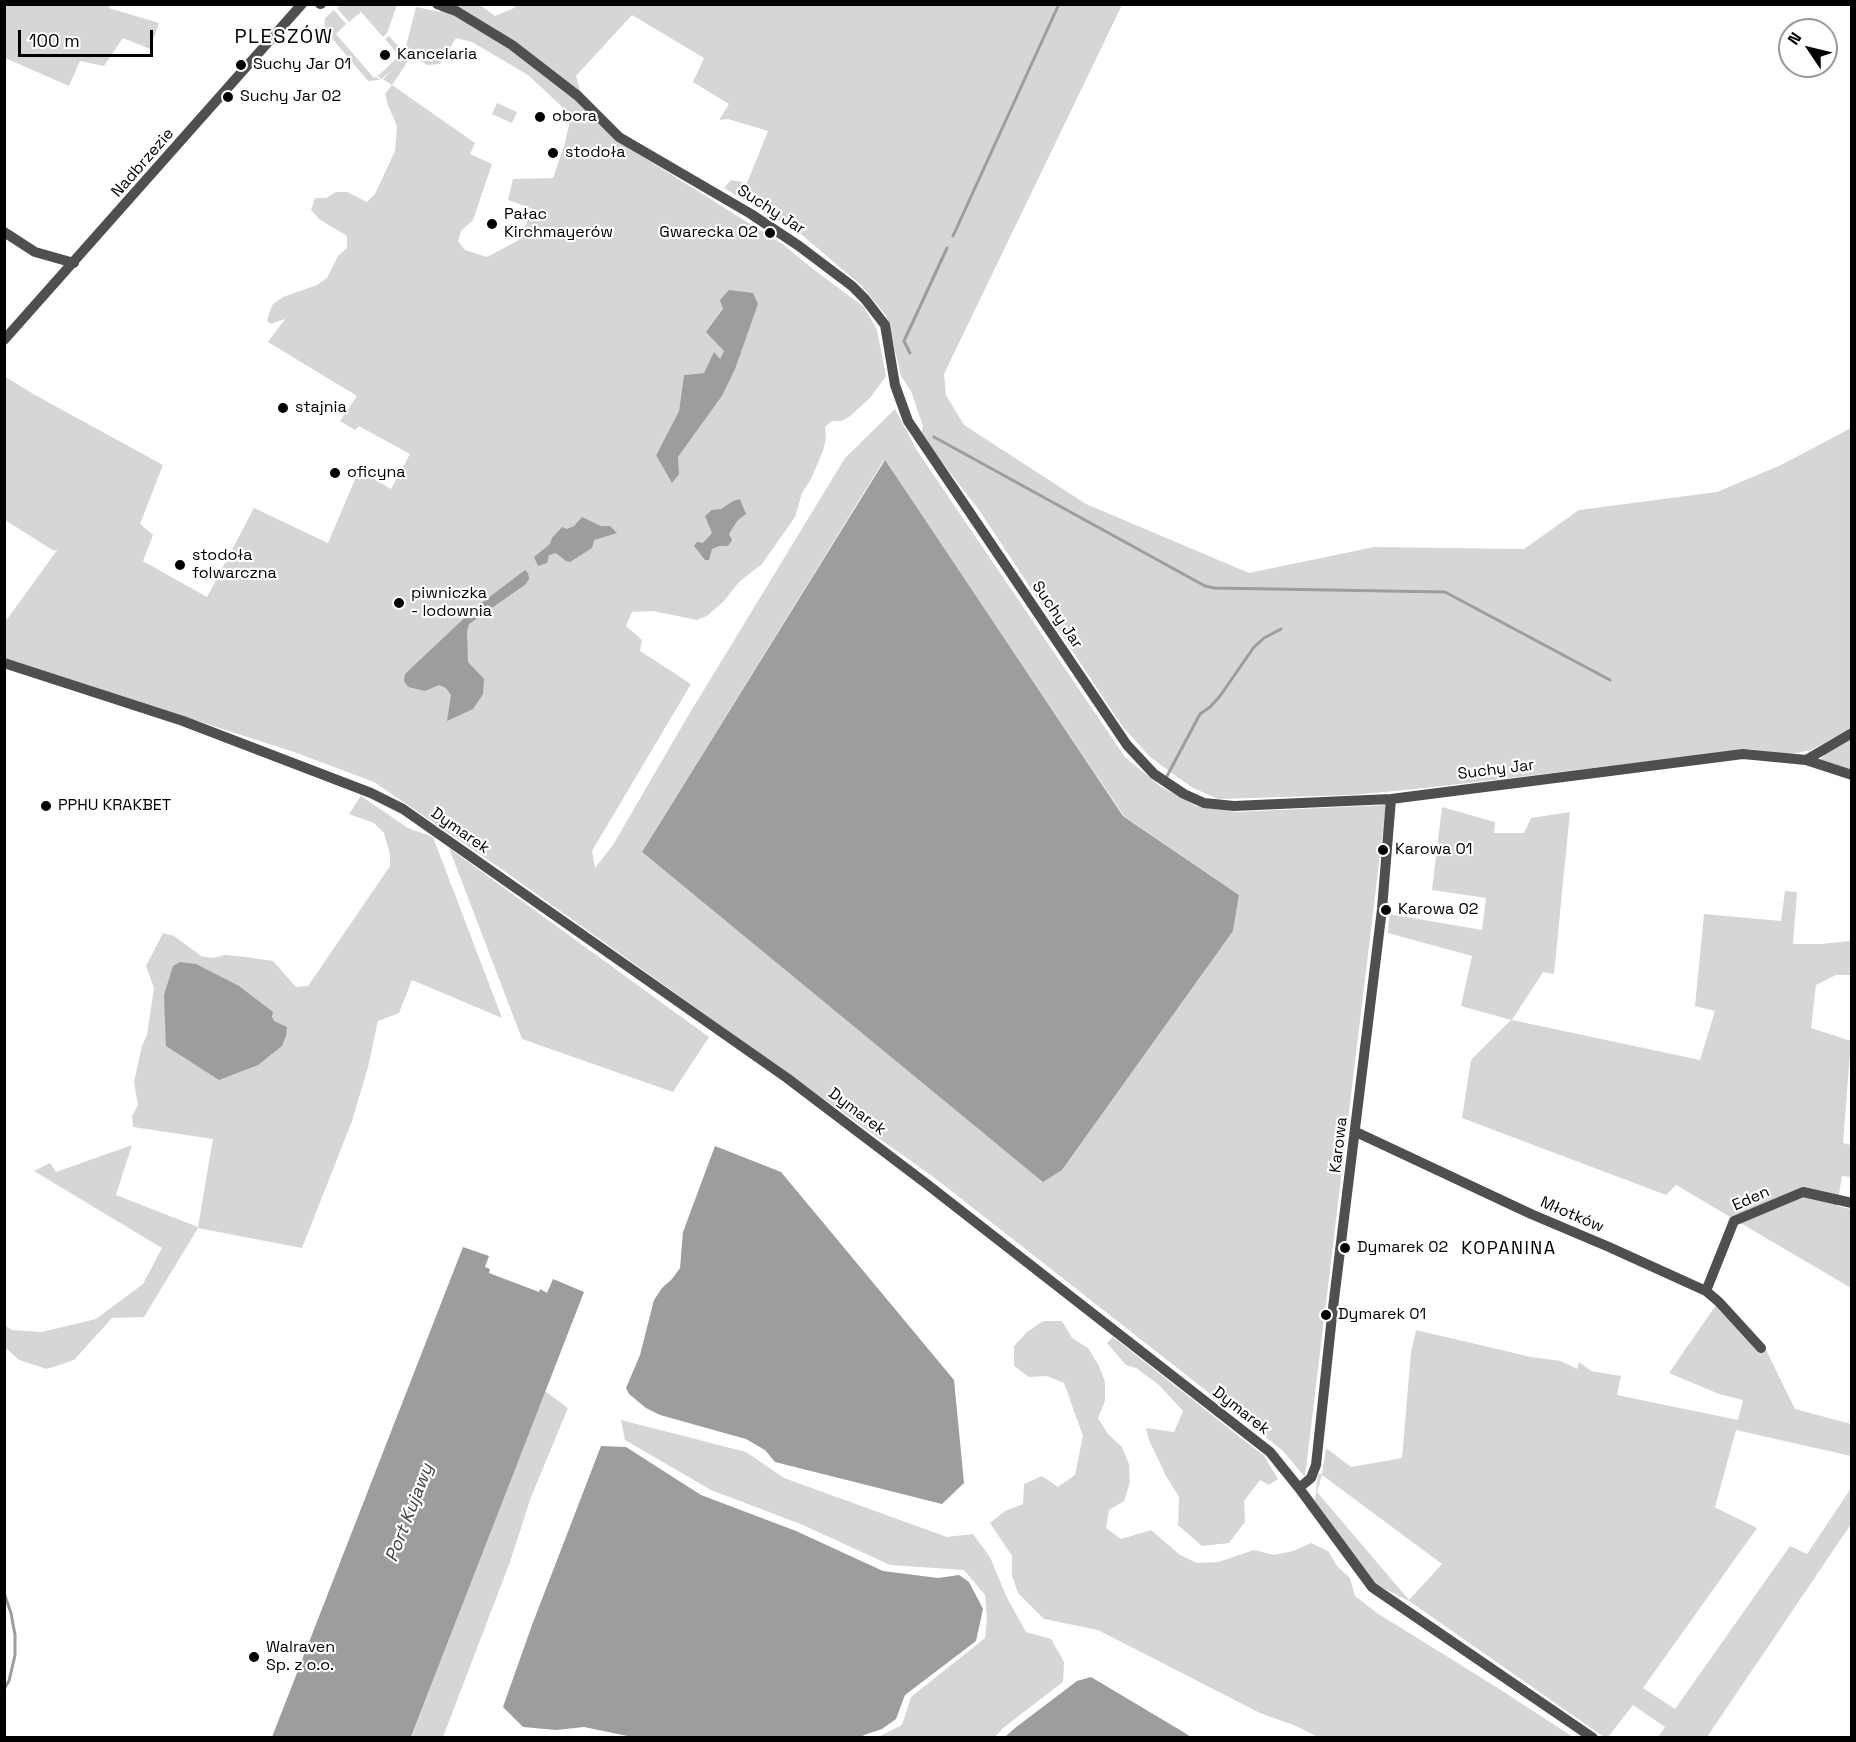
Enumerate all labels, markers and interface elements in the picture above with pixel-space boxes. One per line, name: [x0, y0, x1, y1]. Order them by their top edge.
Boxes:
scale bar: [21, 18, 156, 56]
north arrow: [1778, 18, 1838, 78]
district label: PLESZÓW: [235, 26, 333, 50]
text: N: [1783, 28, 1806, 49]
text: 100 m: [29, 29, 80, 52]
place label: Kancelaria: [397, 45, 477, 65]
marker: Kancelaria: [378, 48, 392, 62]
place label: Suchy Jar 01: [253, 55, 351, 75]
marker: Suchy Jar 01: [234, 58, 248, 72]
place label: Suchy Jar 02: [240, 87, 341, 107]
marker: Suchy Jar 02: [221, 90, 235, 104]
place label: obora: [552, 107, 597, 127]
marker: obora: [533, 110, 547, 124]
street label: Nadbrzezie: [108, 125, 178, 201]
place label: stodoła: [565, 143, 626, 163]
marker: stodoła: [546, 146, 560, 160]
street label: Suchy Jar: [733, 181, 809, 239]
place label: Pałac Kirchmayerów: [504, 205, 613, 243]
marker: Pałac Kirchmayerów: [485, 217, 499, 231]
place label: Gwarecka 02: [659, 223, 758, 243]
marker: Gwarecka 02: [763, 226, 777, 240]
place label: stajnia: [295, 398, 347, 418]
marker: stajnia: [276, 401, 290, 415]
place label: oficyna: [347, 463, 406, 483]
marker: oficyna: [328, 466, 342, 480]
place label: stodoła folwarczna: [192, 546, 277, 584]
marker: stodoła folwarczna: [173, 558, 187, 572]
street label: Suchy Jar: [1027, 578, 1087, 652]
place label: piwniczka - lodownia: [411, 584, 492, 622]
marker: piwniczka - lodownia: [392, 596, 406, 610]
street label: Suchy Jar: [1457, 756, 1535, 784]
place label: PPHU KRAKBET: [58, 796, 171, 816]
marker: PPHU KRAKBET: [39, 799, 53, 813]
street label: Dymarek: [427, 804, 493, 858]
place label: Karowa 01: [1395, 840, 1472, 860]
marker: Karowa 01: [1376, 843, 1390, 857]
place label: Karowa 02: [1398, 900, 1478, 920]
marker: Karowa 02: [1379, 903, 1393, 917]
street label: Dymarek: [824, 1084, 890, 1140]
street label: Karowa: [1326, 1116, 1352, 1174]
street label: Eden: [1729, 1182, 1773, 1216]
street label: Młotków: [1537, 1193, 1607, 1237]
place label: Dymarek 02: [1357, 1238, 1448, 1258]
district label: KOPANINA: [1461, 1238, 1557, 1260]
marker: Dymarek 02: [1338, 1241, 1352, 1255]
place label: Dymarek 01: [1338, 1305, 1426, 1325]
marker: Dymarek 01: [1319, 1308, 1333, 1322]
street label: Dymarek: [1209, 1383, 1273, 1439]
water label: Port Kujawy: [381, 1461, 439, 1565]
place label: Walraven Sp. z o.o.: [266, 1638, 335, 1676]
marker: Walraven Sp. z o.o.: [247, 1650, 261, 1664]

